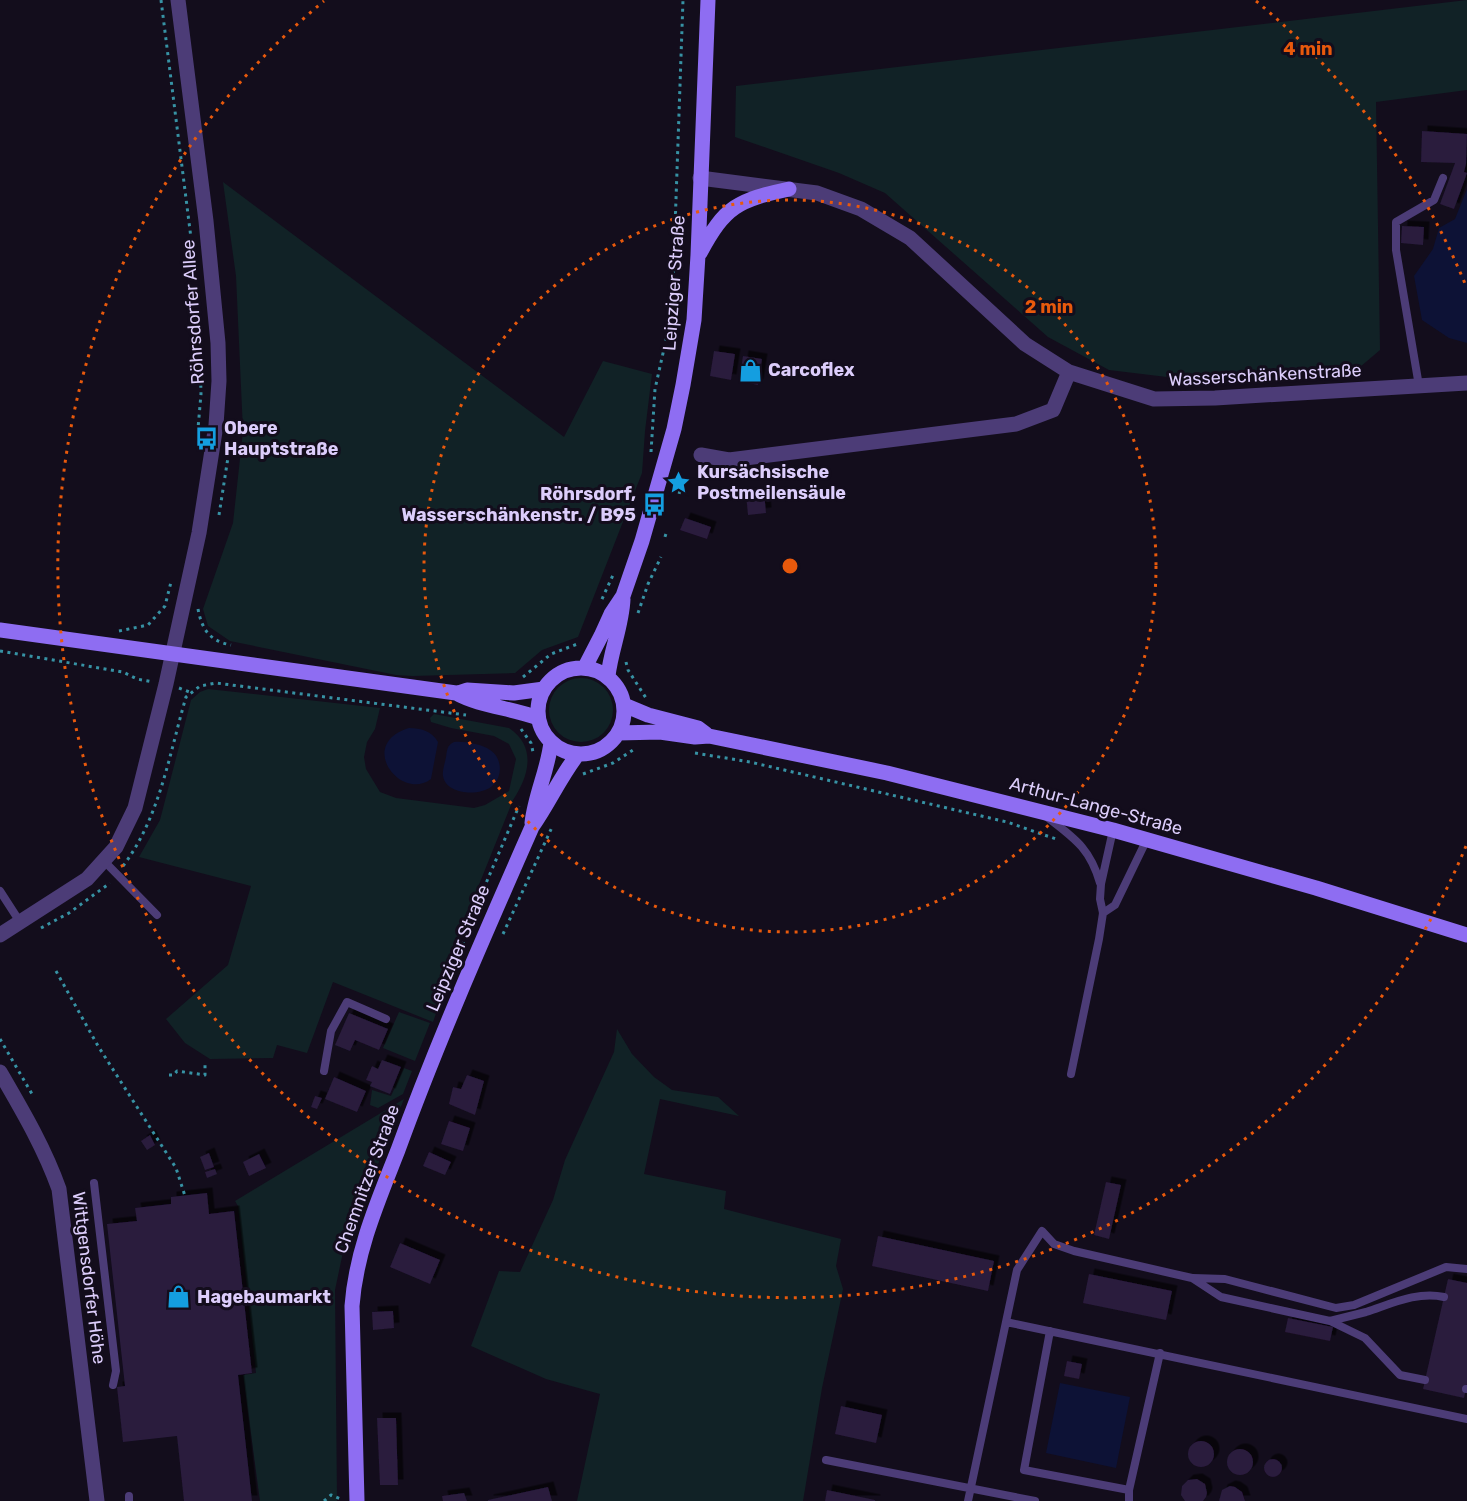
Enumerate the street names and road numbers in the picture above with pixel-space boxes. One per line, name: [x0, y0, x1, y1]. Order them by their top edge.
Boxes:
street label: Leipziger Straße: [658, 215, 690, 351]
street label: Röhrsdorfer Allee: [177, 239, 209, 385]
street label: Wasserschänkenstraße: [1168, 359, 1362, 391]
street label: Arthur-Lange-Straße: [1007, 772, 1185, 840]
street label: Leipziger Straße: [421, 881, 495, 1015]
street label: Chemnitzer Straße: [330, 1102, 404, 1256]
street label: Wittgensdorfer Höhe: [68, 1191, 110, 1365]

